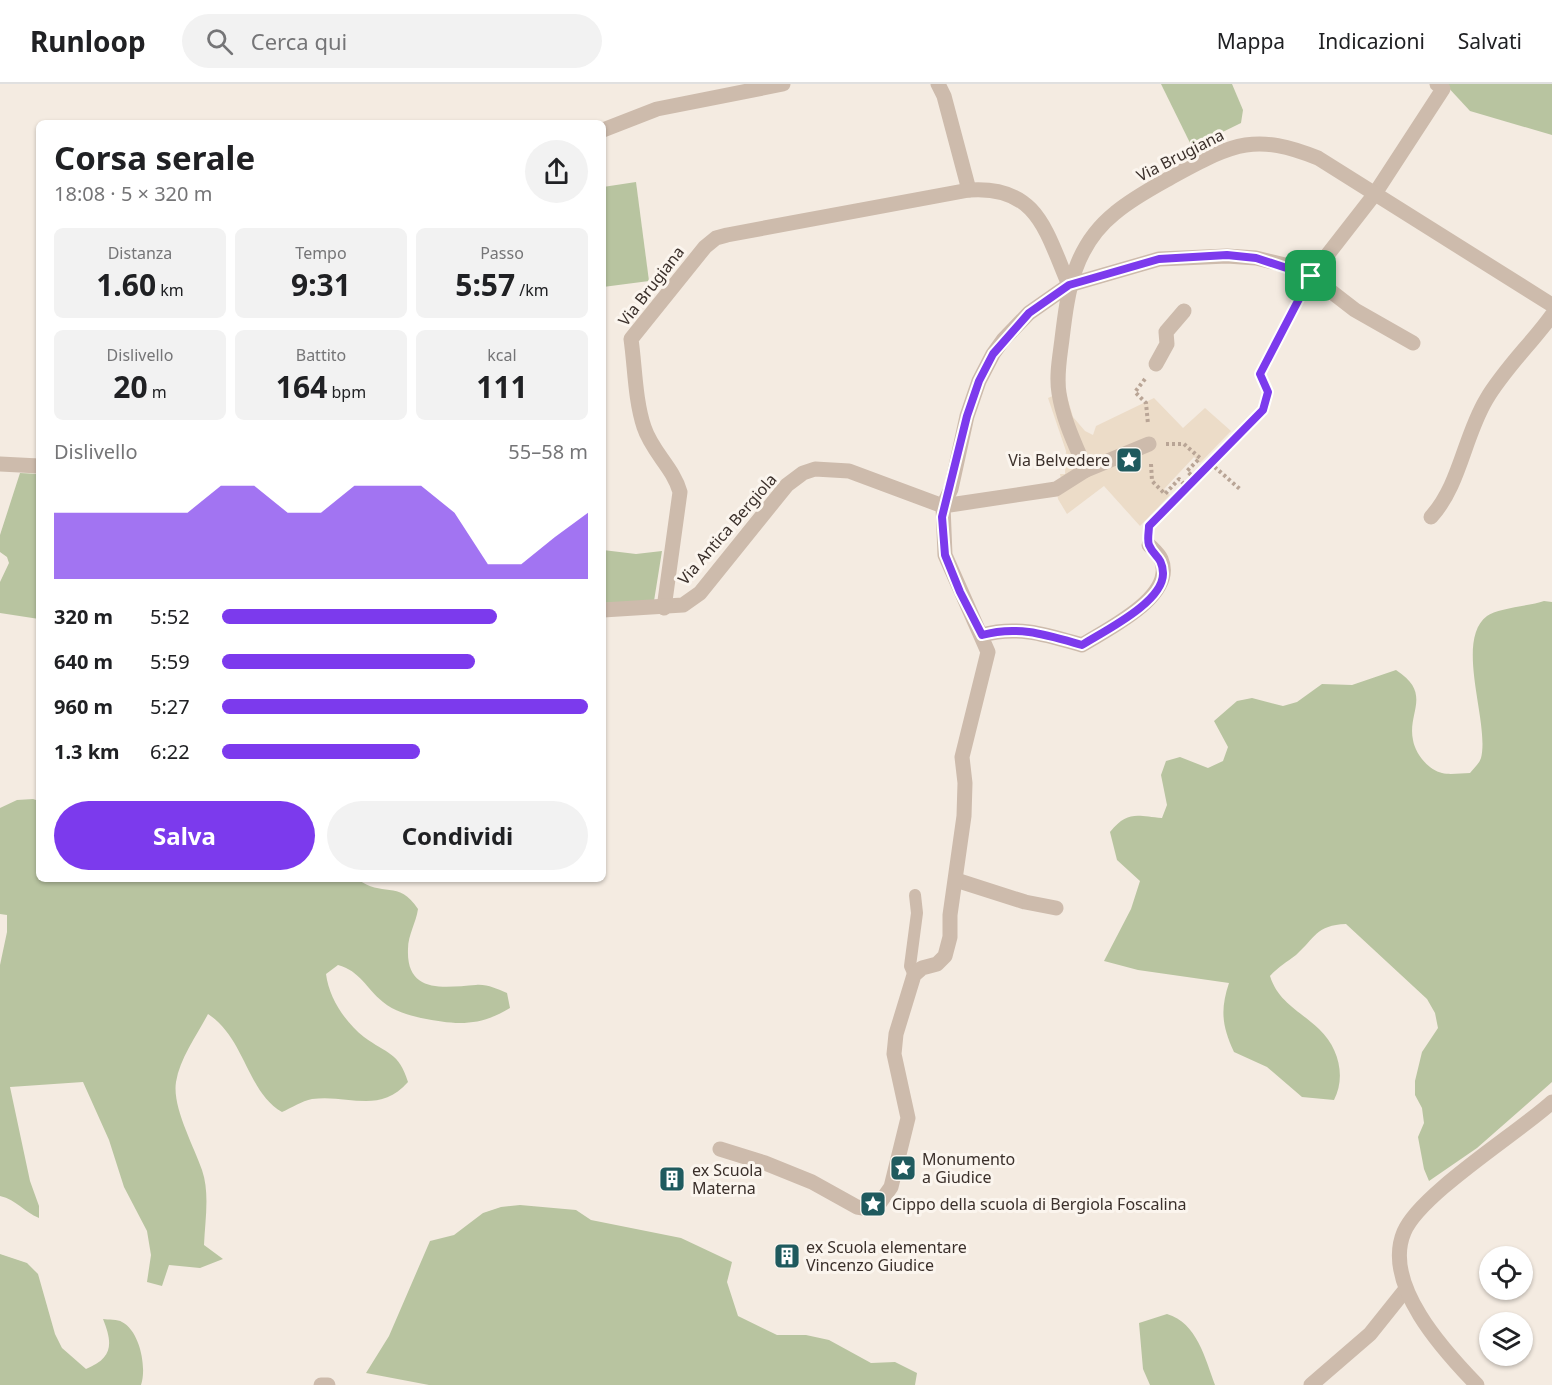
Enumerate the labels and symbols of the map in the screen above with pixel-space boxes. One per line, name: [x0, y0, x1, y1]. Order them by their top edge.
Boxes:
street label: Via Brugiana: [1132, 124, 1228, 186]
street label: Via Brugiana: [613, 242, 689, 330]
pin: [1285, 250, 1336, 301]
place icon: Via Belvedere: [1114, 445, 1144, 475]
place label: Via Belvedere: [1008, 449, 1110, 471]
street label: Via Antica Bergiola: [673, 469, 781, 589]
place label: Monumento a Giudice: [922, 1148, 1015, 1188]
place icon: Monumento a Giudice: [888, 1153, 918, 1183]
place label: ex Scuola Materna: [692, 1159, 762, 1199]
building icon: ex Scuola Materna: [657, 1164, 687, 1194]
place icon: Cippo della scuola di Bergiola Foscalina: [858, 1189, 888, 1219]
place label: Cippo della scuola di Bergiola Foscalina: [892, 1193, 1187, 1215]
place label: ex Scuola elementare Vincenzo Giudice: [806, 1236, 967, 1276]
building icon: ex Scuola elementare Vincenzo Giudice: [772, 1241, 802, 1271]

